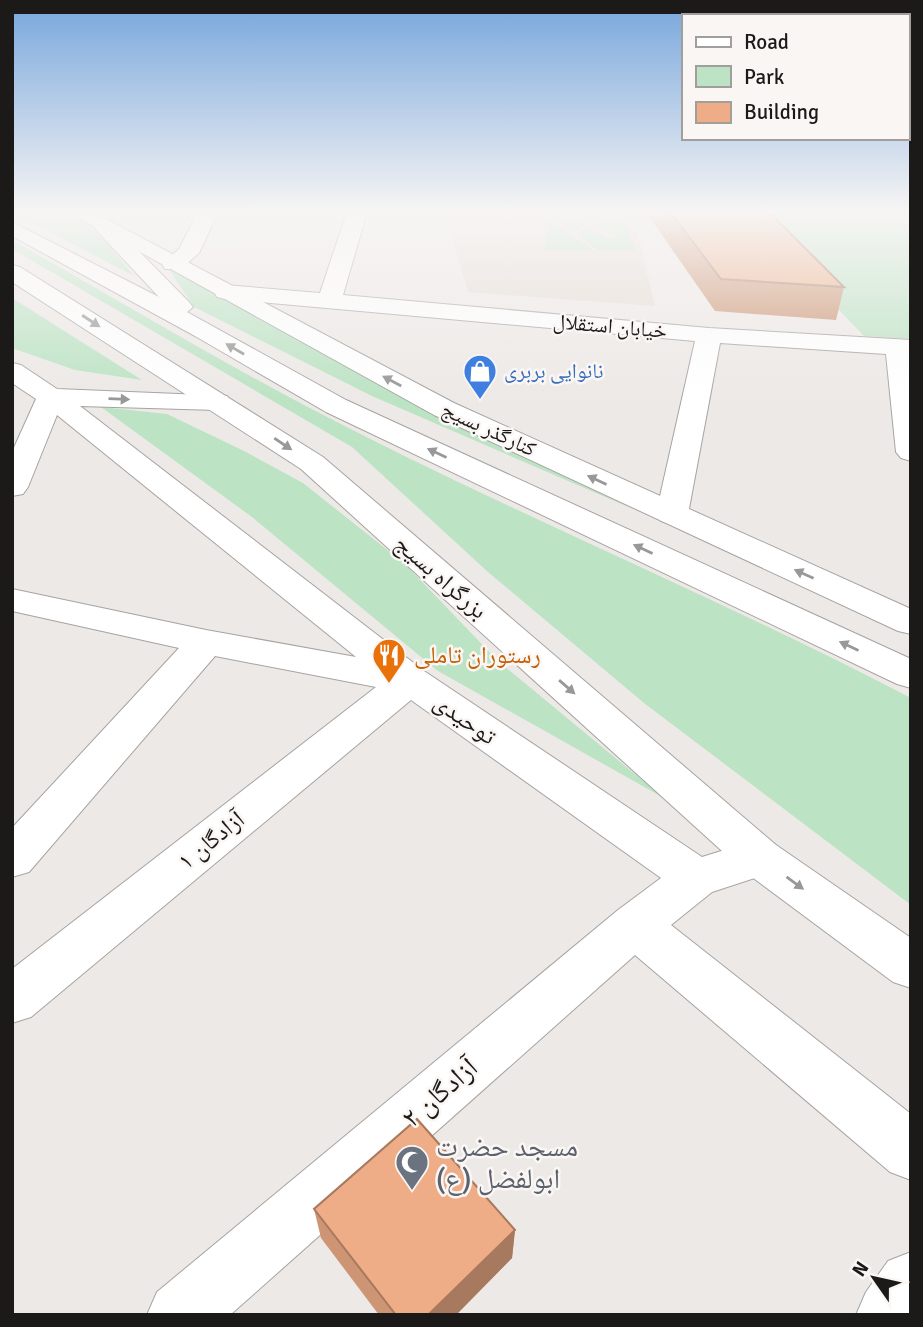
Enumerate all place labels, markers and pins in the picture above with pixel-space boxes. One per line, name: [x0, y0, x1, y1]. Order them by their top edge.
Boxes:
shop icon: نانوایی بربری: [461, 352, 499, 401]
place label: نانوایی بربری: [504, 358, 603, 384]
restaurant icon: رستوران تاملی: [370, 636, 408, 685]
place label: رستوران تاملی: [414, 640, 541, 670]
place label: مسجد حضرت ابولفضل (ع): [436, 1130, 578, 1196]
mosque icon: مسجد حضرت ابولفضل (ع): [393, 1143, 431, 1192]

